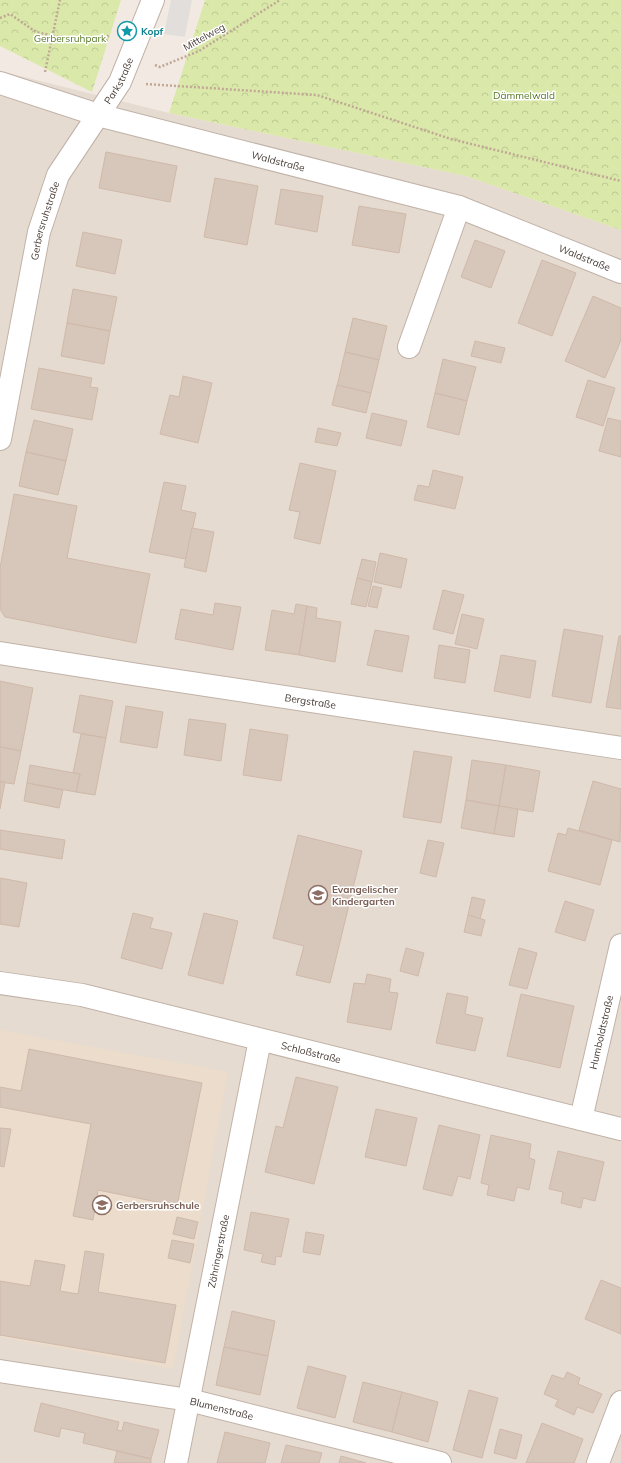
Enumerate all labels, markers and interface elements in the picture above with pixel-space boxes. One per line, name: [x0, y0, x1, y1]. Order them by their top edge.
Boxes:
place icon: Kopf: [116, 20, 138, 42]
street label: Mittelweg: [181, 20, 227, 54]
place label: Kopf: [141, 25, 164, 38]
park label: Gerbersruhpark: [34, 32, 107, 45]
street label: Parkstraße: [101, 56, 136, 106]
park label: Dämmelwald: [493, 89, 555, 102]
street label: Waldstraße: [250, 148, 306, 174]
street label: Gerbersruhstraße: [27, 180, 62, 261]
street label: Waldstraße: [557, 241, 612, 274]
street label: Bergstraße: [284, 691, 337, 711]
place label: Evangelischer Kindergarten: [332, 883, 398, 908]
school or university icon: Evangelischer Kindergarten: [307, 884, 329, 906]
street label: Humboldtstraße: [586, 994, 616, 1071]
street label: Schloßstraße: [280, 1038, 342, 1066]
school or university icon: Gerbersruhschule: [91, 1194, 113, 1216]
place label: Gerbersruhschule: [116, 1199, 200, 1212]
street label: Zähringerstraße: [204, 1213, 232, 1289]
street label: Blumenstraße: [189, 1394, 255, 1422]

